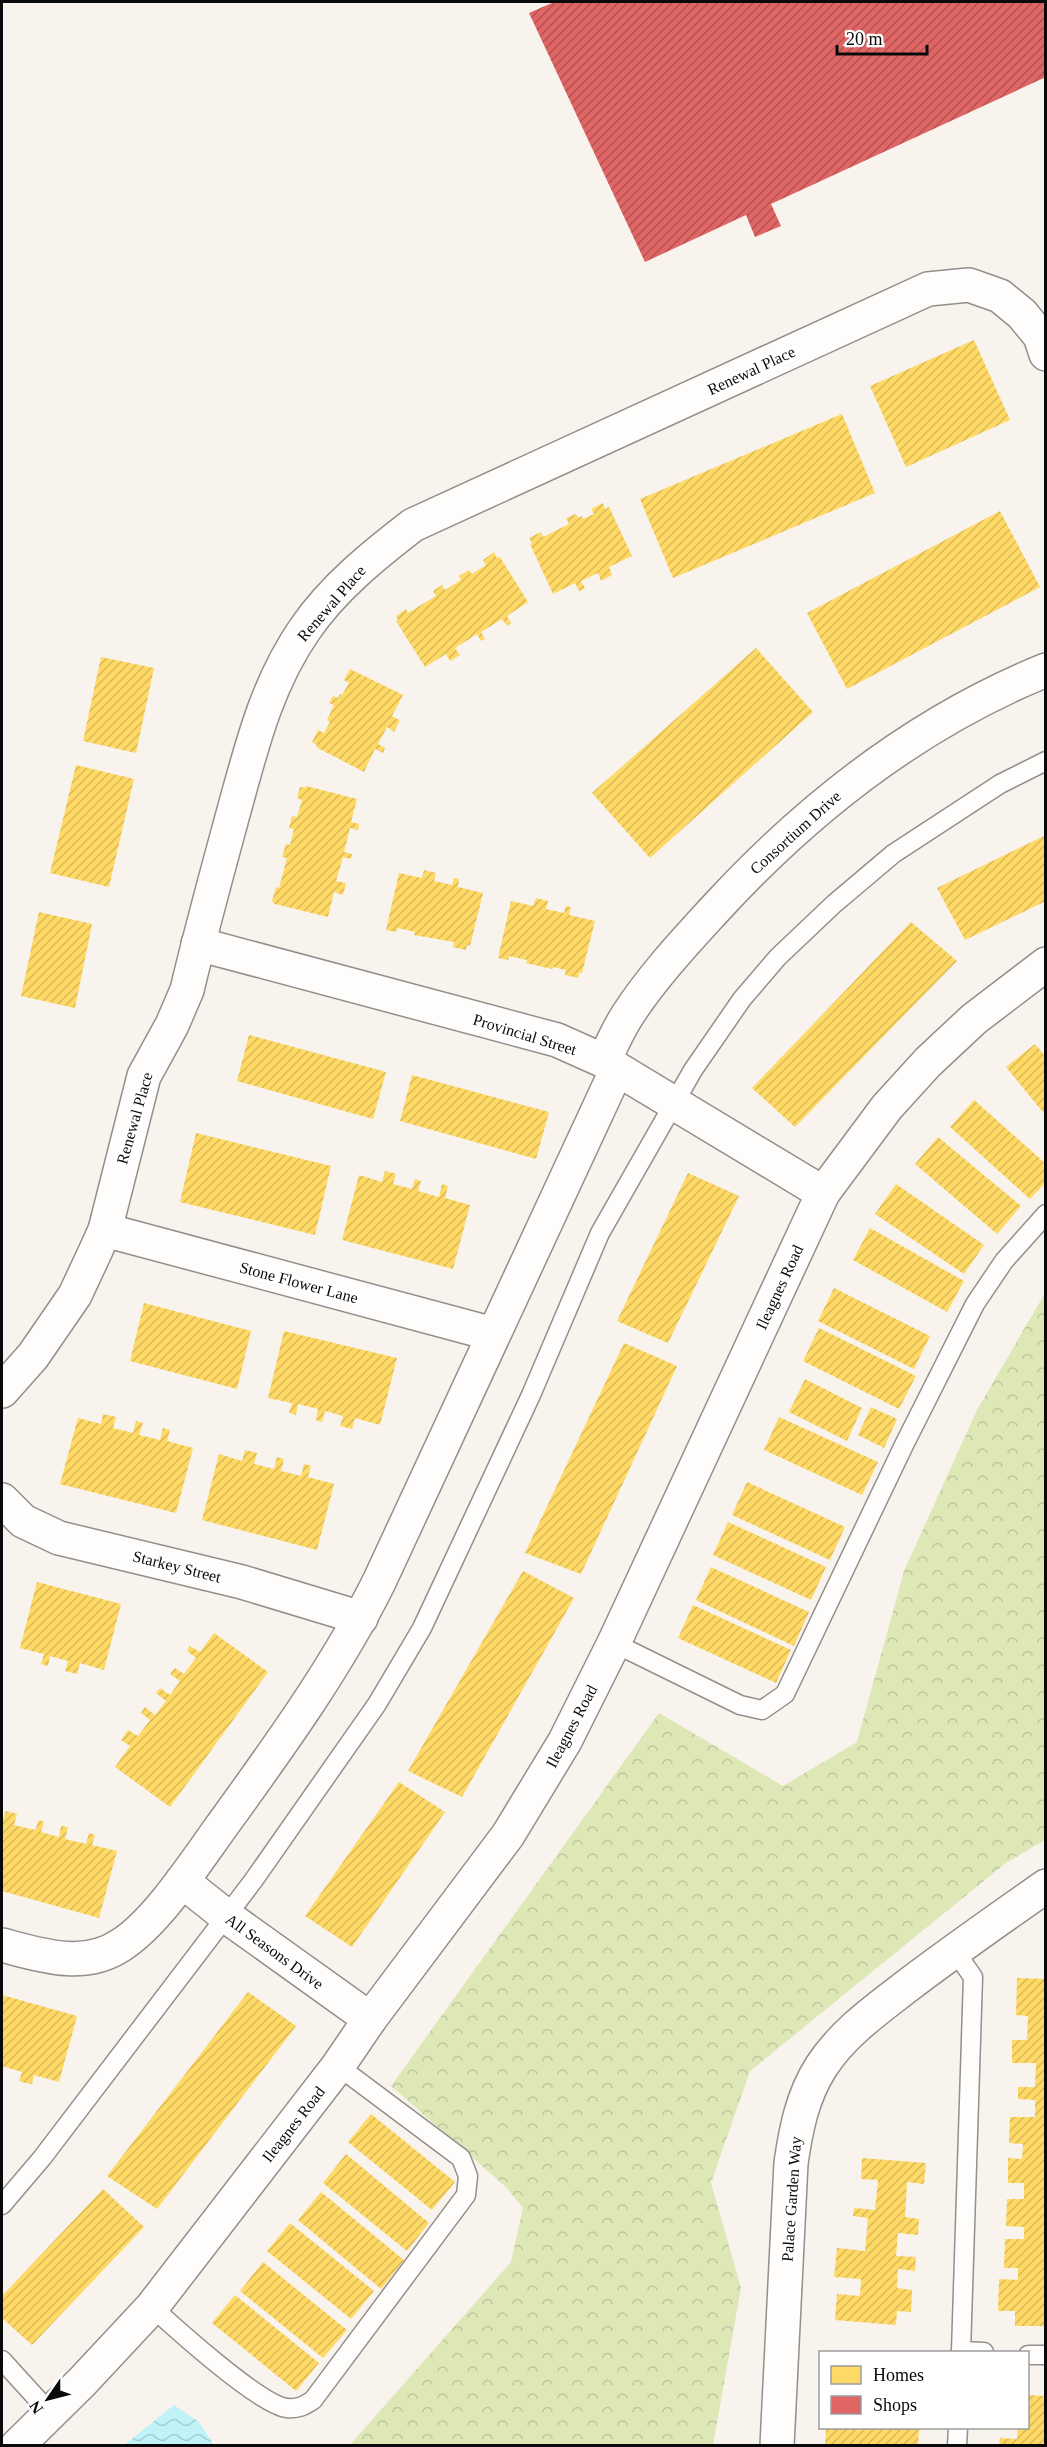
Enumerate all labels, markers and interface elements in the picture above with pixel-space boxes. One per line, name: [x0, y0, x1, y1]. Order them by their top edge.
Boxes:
scale bar: [837, 18, 927, 56]
text: 20 m: [846, 29, 883, 49]
street label: Renewal Place: [705, 343, 798, 398]
street label: Renewal Place: [294, 562, 369, 645]
street label: Consortium Drive: [747, 787, 844, 877]
street label: Provincial Street: [471, 1011, 579, 1058]
street label: Renewal Place: [113, 1070, 156, 1166]
street label: Ileagnes Road: [753, 1242, 807, 1332]
street label: Stone Flower Lane: [238, 1259, 360, 1306]
street label: Starkey Street: [131, 1547, 223, 1587]
street label: Ileagnes Road: [543, 1682, 601, 1771]
street label: All Seasons Drive: [223, 1910, 327, 1993]
street label: Ileagnes Road: [259, 2083, 329, 2166]
street label: Palace Garden Way: [779, 2136, 805, 2262]
legend: [819, 2351, 1029, 2429]
text: Homes: [873, 2365, 924, 2385]
north arrow: [18, 2369, 78, 2429]
text: Shops: [873, 2395, 917, 2415]
text: N: [26, 2397, 46, 2417]

